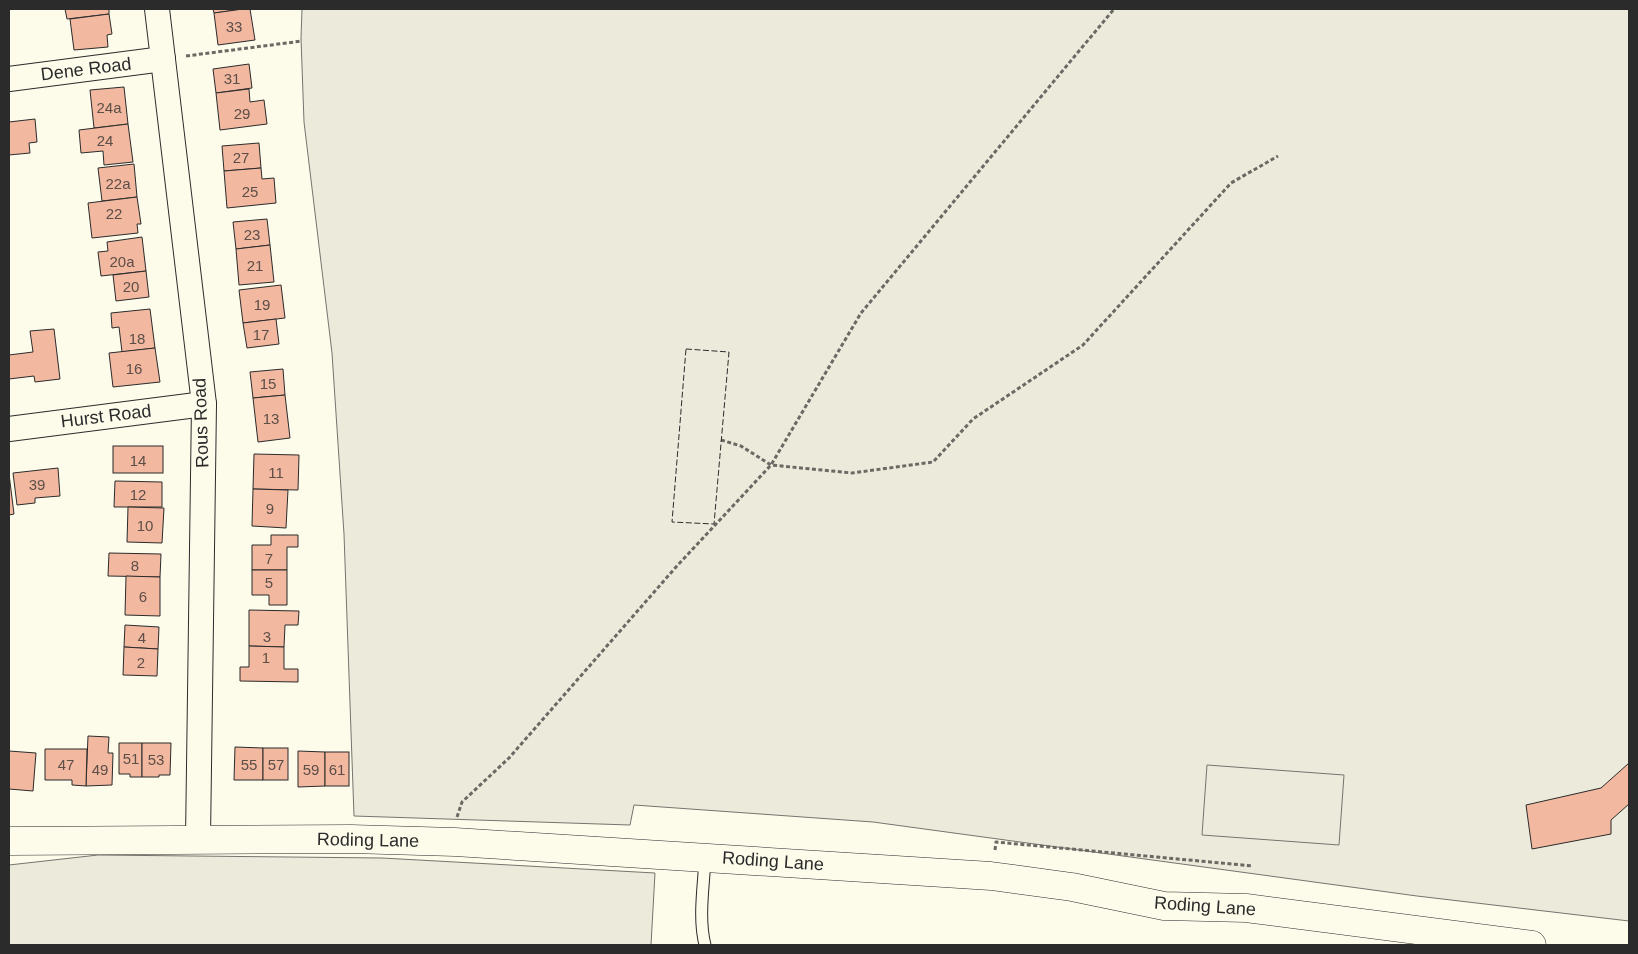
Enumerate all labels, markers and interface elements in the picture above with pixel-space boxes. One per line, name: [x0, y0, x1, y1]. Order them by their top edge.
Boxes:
house number: 33: [226, 18, 242, 35]
street label: Dene Road: [40, 54, 132, 84]
house number: 31: [224, 70, 240, 87]
house number: 24a: [96, 99, 122, 116]
house number: 29: [234, 105, 250, 122]
house number: 24: [97, 132, 113, 149]
house number: 27: [233, 149, 249, 166]
house number: 22a: [105, 175, 131, 192]
house number: 25: [242, 183, 258, 200]
house number: 22: [106, 205, 122, 222]
house number: 23: [244, 226, 260, 243]
house number: 20a: [109, 253, 135, 270]
house number: 21: [247, 257, 263, 274]
house number: 20: [123, 278, 139, 295]
house number: 19: [254, 296, 270, 313]
house number: 17: [253, 326, 269, 343]
house number: 18: [129, 330, 145, 347]
house number: 16: [126, 360, 142, 377]
house number: 15: [260, 375, 276, 392]
street label: Rous Road: [189, 378, 213, 468]
street label: Hurst Road: [60, 401, 152, 431]
house number: 13: [263, 410, 279, 427]
house number: 14: [130, 452, 146, 469]
house number: 11: [268, 464, 284, 481]
house number: 39: [29, 476, 45, 493]
house number: 12: [130, 486, 146, 503]
house number: 9: [266, 500, 274, 517]
house number: 10: [137, 517, 153, 534]
house number: 7: [265, 550, 273, 567]
house number: 8: [131, 557, 139, 574]
house number: 5: [265, 574, 273, 591]
house number: 6: [139, 588, 147, 605]
house number: 3: [263, 628, 271, 645]
house number: 4: [138, 629, 146, 646]
house number: 1: [262, 649, 270, 666]
house number: 2: [137, 654, 145, 671]
house number: 51: [123, 750, 139, 767]
house number: 53: [148, 751, 164, 768]
house number: 47: [58, 756, 74, 773]
house number: 55: [241, 756, 257, 773]
house number: 57: [268, 756, 284, 773]
house number: 49: [92, 761, 108, 778]
house number: 59: [303, 761, 319, 778]
house number: 61: [329, 761, 345, 778]
street label: Roding Lane: [317, 829, 419, 851]
street label: Roding Lane: [721, 847, 825, 875]
street label: Roding Lane: [1153, 892, 1257, 920]

